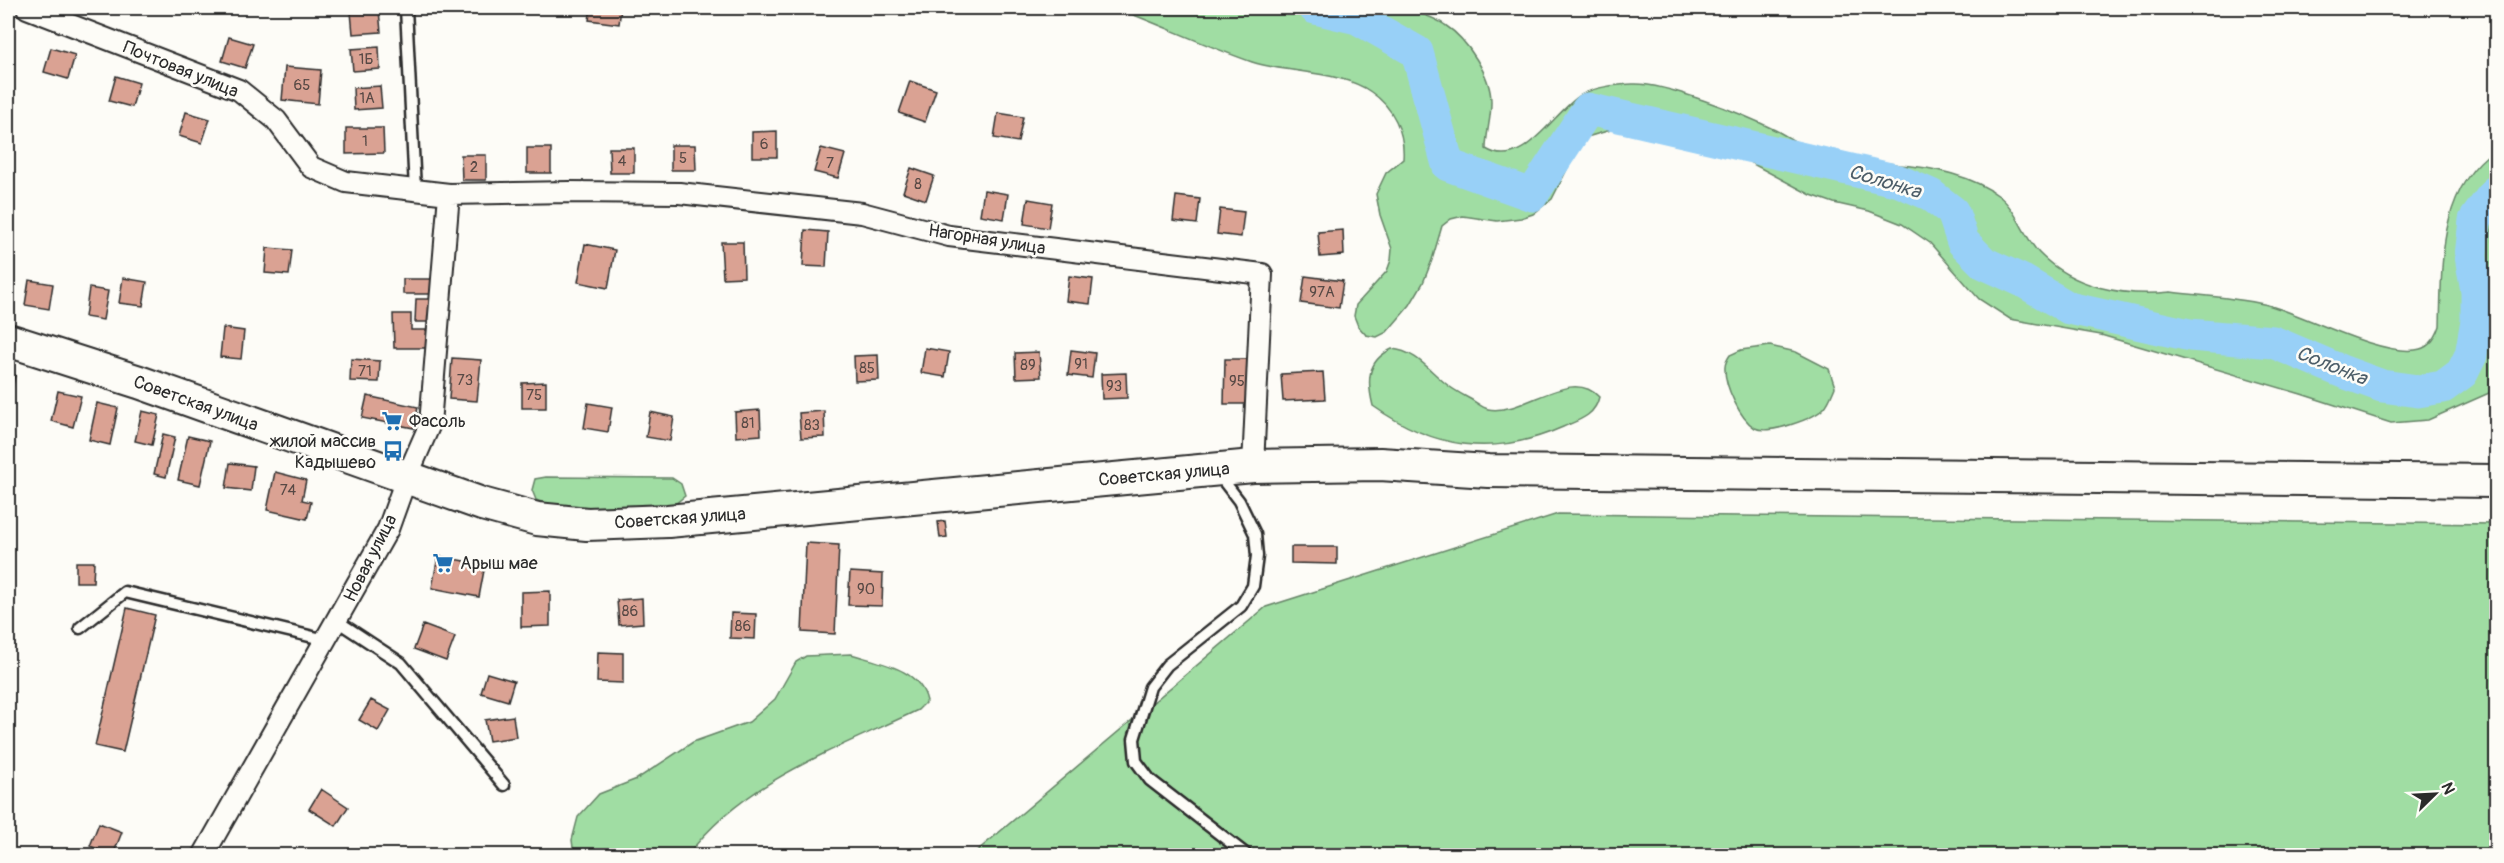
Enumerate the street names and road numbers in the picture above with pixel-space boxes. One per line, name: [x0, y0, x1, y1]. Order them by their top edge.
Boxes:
street label: Почтовая улица: [120, 36, 242, 103]
street label: Нагорная улица: [927, 219, 1047, 260]
street label: Советская улица: [130, 370, 262, 437]
street label: Советская улица: [1098, 457, 1231, 492]
street label: Советская улица: [614, 502, 746, 535]
street label: Новая улица: [339, 510, 402, 606]

